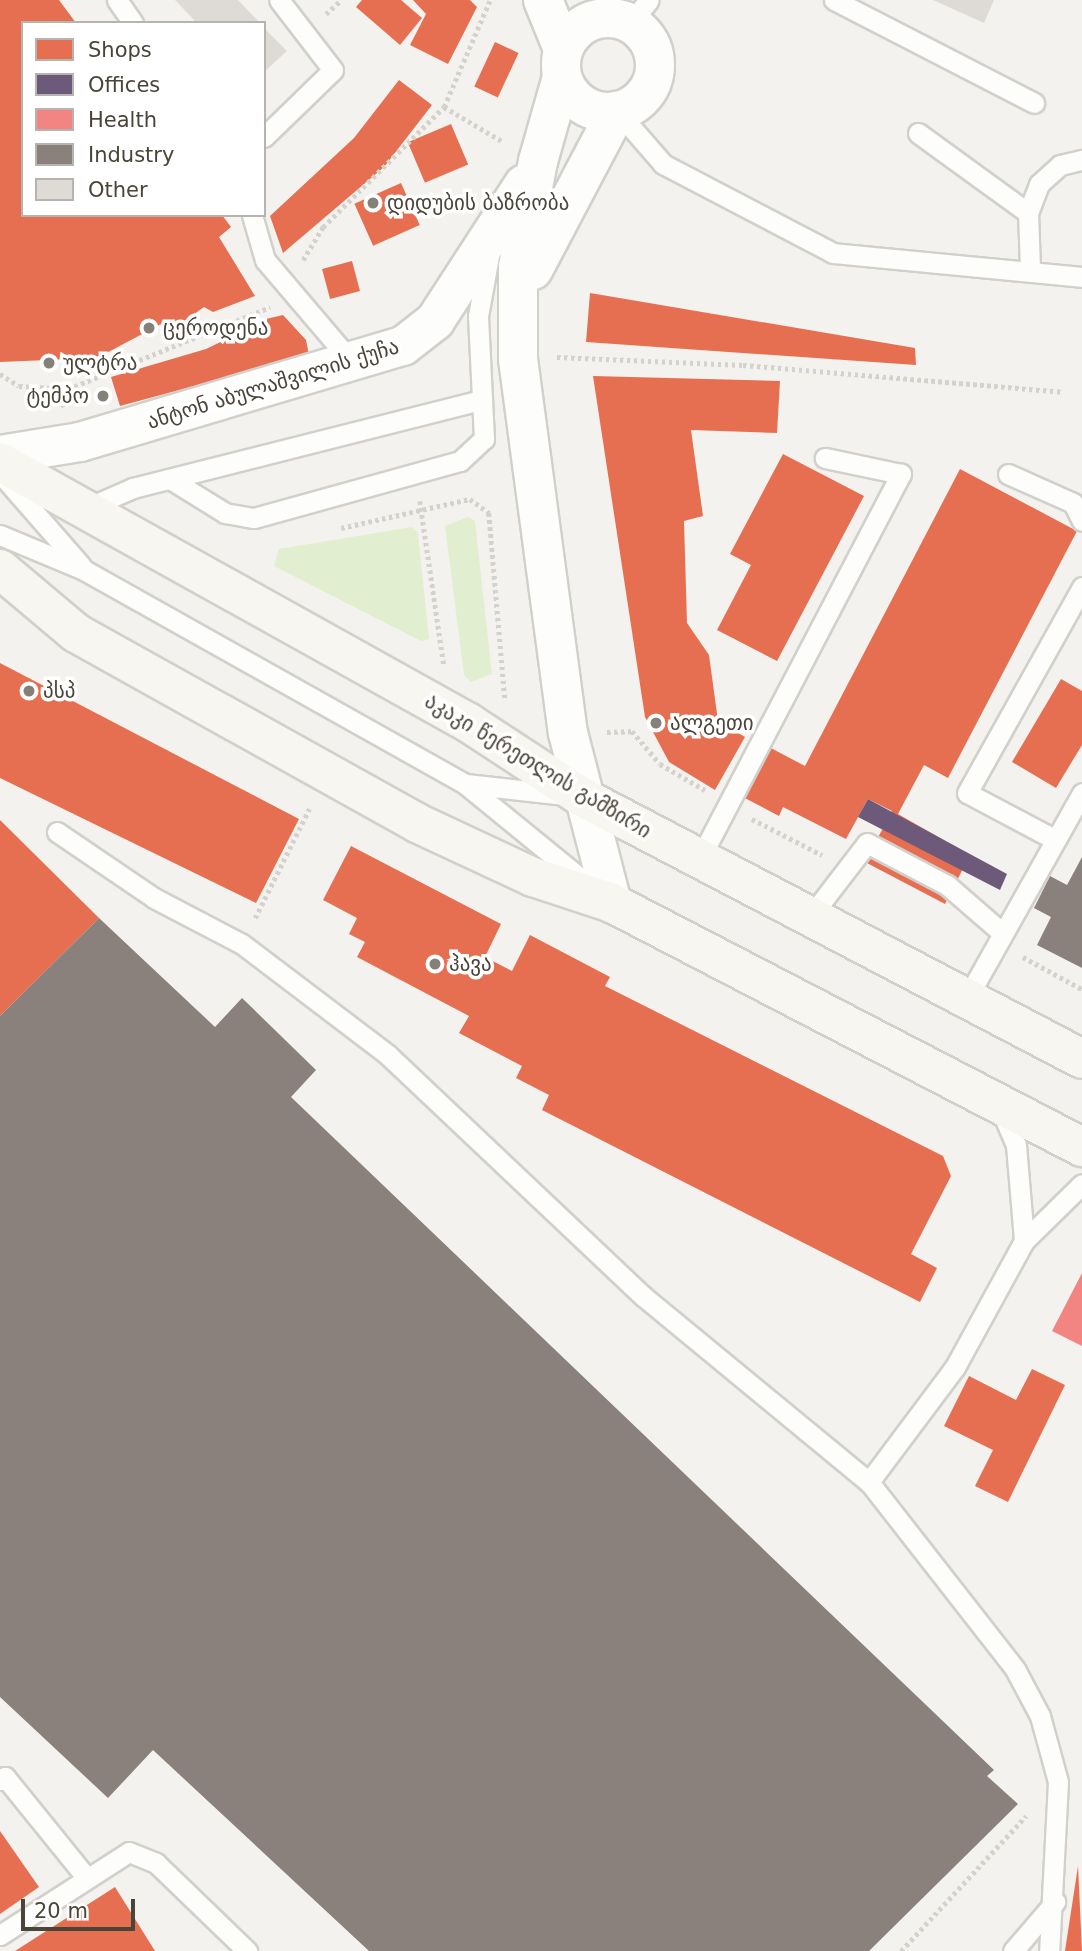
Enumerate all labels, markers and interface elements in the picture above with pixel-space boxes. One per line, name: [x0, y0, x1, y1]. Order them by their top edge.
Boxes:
legend: [21, 21, 266, 217]
text: Shops: [88, 38, 152, 62]
text: Offices: [88, 73, 160, 97]
text: Health: [88, 108, 157, 132]
text: Industry: [88, 143, 174, 167]
text: Other: [88, 178, 148, 202]
place label: დიდუბის ბაზრობა: [387, 190, 569, 216]
marker: დიდუბის ბაზრობა: [365, 195, 381, 211]
place label: ცეროდენა: [163, 315, 268, 341]
marker: ცეროდენა: [141, 320, 157, 336]
street label: ანტონ აბულაშვილის ქუჩა: [144, 334, 402, 434]
place label: ულტრა: [63, 350, 137, 376]
marker: ულტრა: [41, 355, 57, 371]
place label: ტემპო: [26, 383, 89, 409]
marker: ტემპო: [95, 388, 111, 404]
place label: პსპ: [43, 678, 75, 704]
marker: პსპ: [21, 683, 37, 699]
street label: აკაკი წერეთლის გამზირი: [420, 688, 656, 844]
place label: ალგეთი: [670, 710, 754, 736]
marker: ალგეთი: [648, 715, 664, 731]
place label: ჰავა: [449, 951, 492, 977]
marker: ჰავა: [427, 956, 443, 972]
scale bar: [24, 1884, 138, 1928]
text: 20 m: [34, 1899, 88, 1923]

